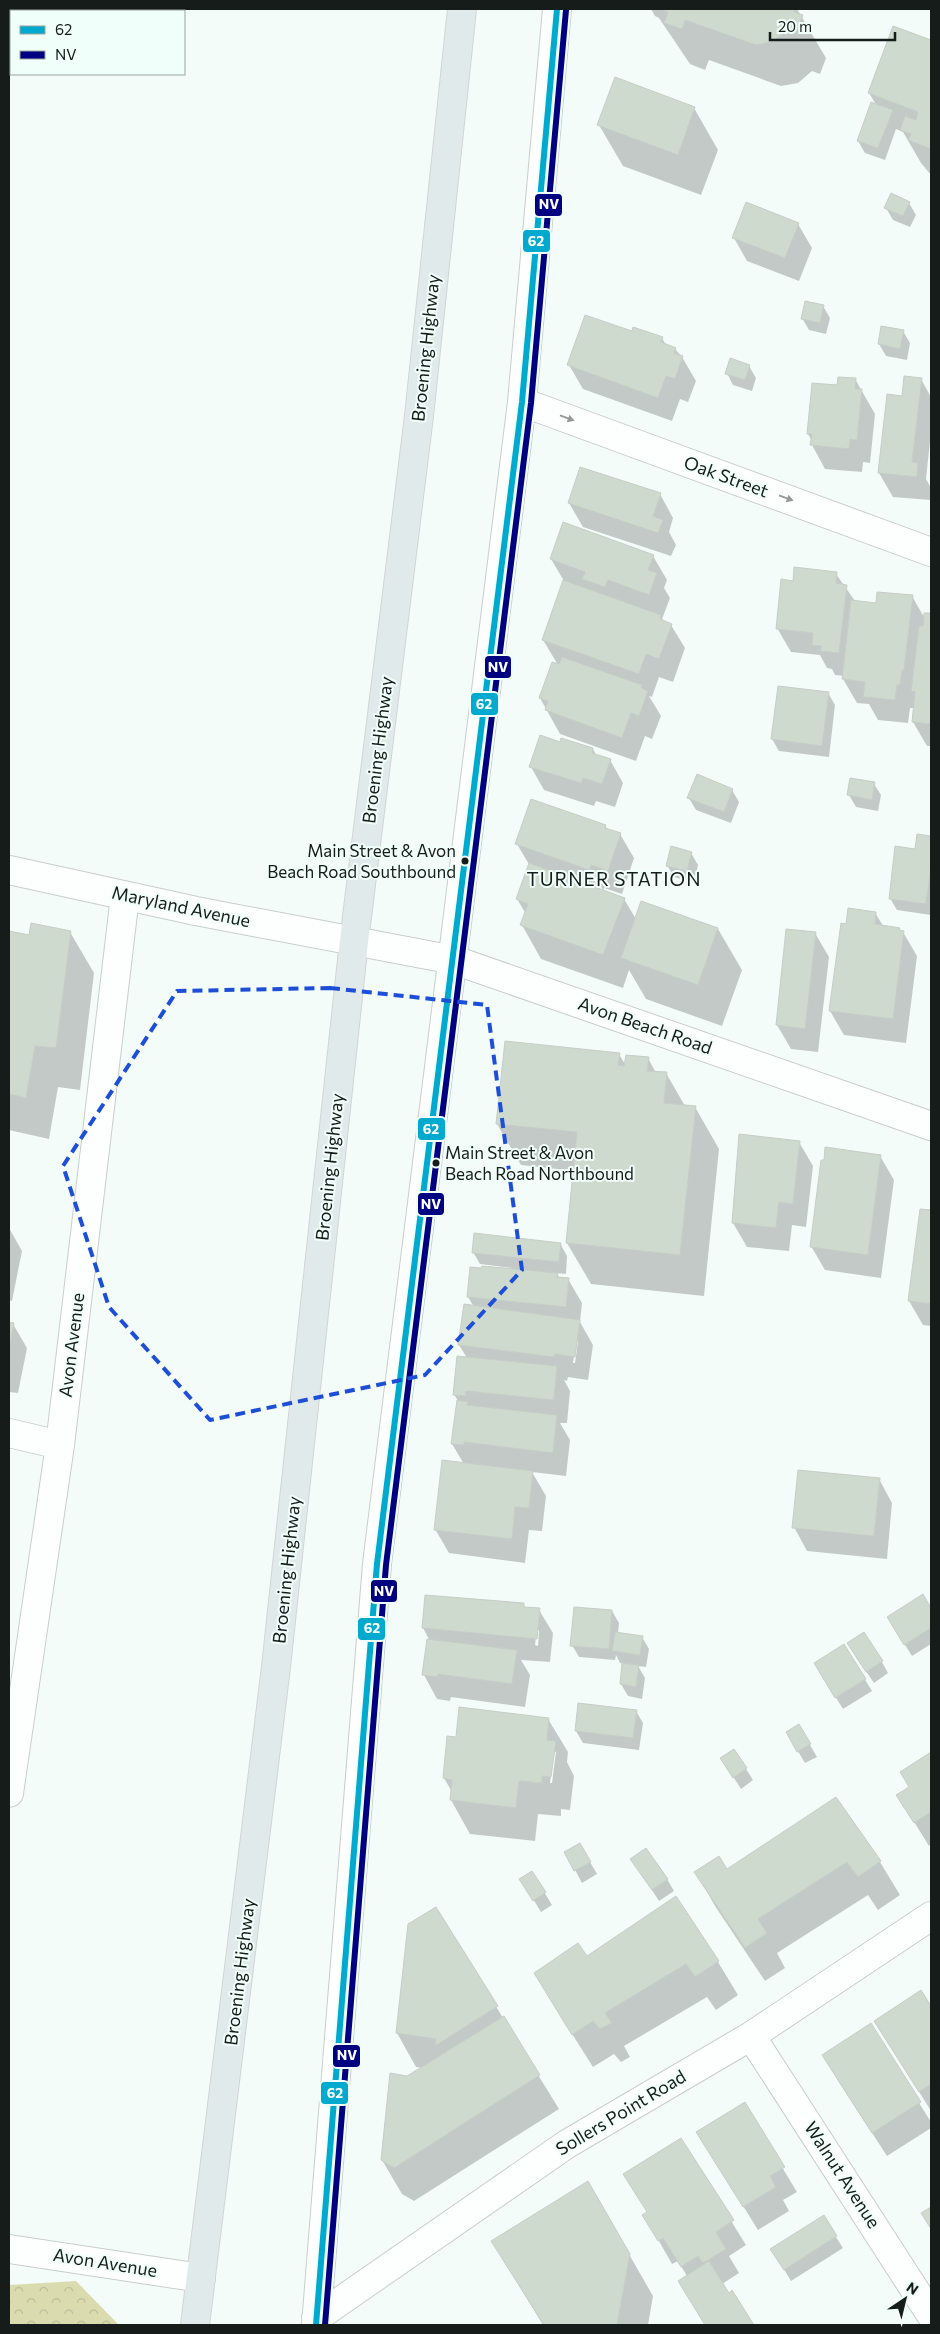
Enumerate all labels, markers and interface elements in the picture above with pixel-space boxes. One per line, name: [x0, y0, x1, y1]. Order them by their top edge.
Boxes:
legend: [10, 10, 185, 75]
scale bar: [770, 10, 895, 42]
text: 20 m: [778, 17, 812, 35]
text: 62: [55, 20, 72, 38]
text: NV: [55, 45, 77, 63]
line badge: NV: [534, 193, 563, 217]
text: NV: [539, 195, 559, 212]
line badge: 62: [522, 229, 551, 253]
text: 62: [528, 232, 544, 249]
street label: Broening Highway: [406, 273, 444, 423]
one-way arrow: [560, 415, 575, 422]
street label: Oak Street: [681, 451, 772, 501]
one-way arrow: [779, 494, 794, 502]
line badge: NV: [484, 655, 512, 679]
text: NV: [488, 658, 508, 675]
street label: Broening Highway: [357, 675, 397, 825]
line badge: 62: [470, 692, 499, 716]
text: 62: [476, 695, 492, 712]
place label: Main Street & Avon Beach Road Southbound: [267, 840, 456, 882]
marker: Main Street & Avon Beach Road Southbound: [460, 856, 470, 866]
district label: TURNER STATION: [527, 867, 701, 890]
street label: Maryland Avenue: [110, 881, 253, 931]
street label: Avon Beach Road: [575, 992, 715, 1058]
street label: Broening Highway: [310, 1092, 348, 1242]
line badge: 62: [417, 1117, 446, 1141]
text: 62: [423, 1120, 439, 1137]
place label: Main Street & Avon Beach Road Northbound: [445, 1142, 634, 1184]
marker: Main Street & Avon Beach Road Northbound: [431, 1158, 441, 1168]
line badge: NV: [417, 1192, 445, 1216]
text: NV: [421, 1195, 441, 1212]
street label: Avon Avenue: [54, 1291, 88, 1398]
street label: Broening Highway: [267, 1495, 305, 1645]
line badge: NV: [370, 1579, 398, 1603]
text: NV: [374, 1582, 394, 1599]
line badge: 62: [357, 1617, 386, 1641]
text: 62: [364, 1619, 380, 1636]
street label: Broening Highway: [219, 1897, 259, 2047]
line badge: NV: [332, 2044, 361, 2068]
text: NV: [337, 2046, 357, 2063]
street label: Sollers Point Road: [551, 2065, 690, 2160]
line badge: 62: [320, 2081, 349, 2105]
text: 62: [327, 2084, 343, 2101]
street label: Walnut Avenue: [800, 2117, 885, 2232]
street label: Avon Avenue: [51, 2243, 159, 2281]
north arrow: [880, 2274, 930, 2324]
text: N: [904, 2278, 922, 2298]

